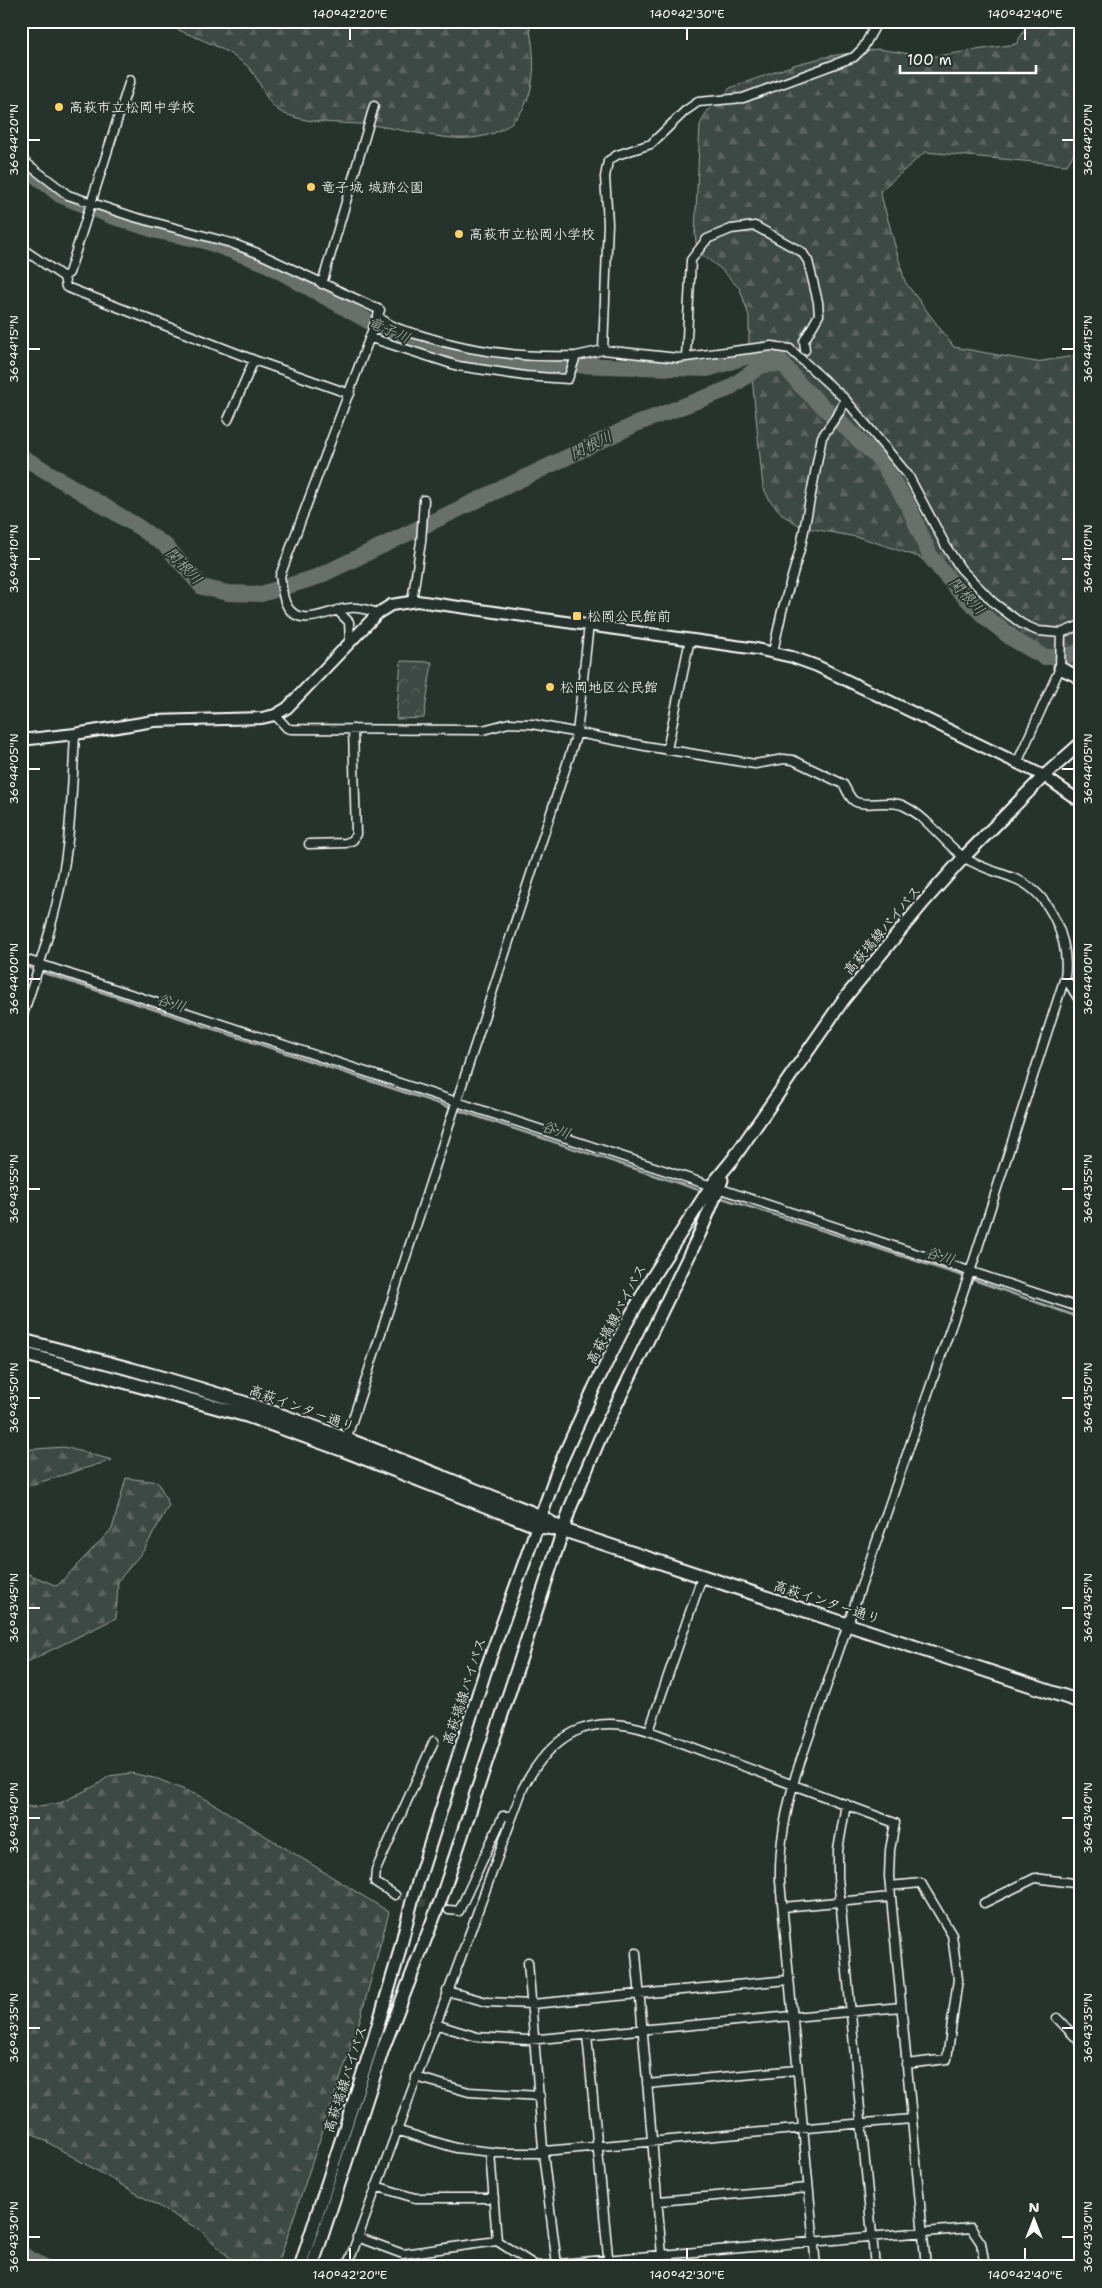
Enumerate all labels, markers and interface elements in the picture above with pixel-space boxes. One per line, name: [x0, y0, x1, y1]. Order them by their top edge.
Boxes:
text: 140°42'20"E: [313, 6, 387, 22]
text: 140°42'30"E: [650, 6, 724, 22]
text: 140°42'40"E: [988, 6, 1062, 22]
scale bar: [900, 42, 1036, 74]
text: 100 m: [907, 50, 952, 70]
place label: 高萩市立松岡中学校: [69, 98, 195, 116]
marker: 高萩市立松岡中学校: [53, 101, 65, 113]
text: 36°44'20"N: [6, 104, 22, 176]
text: 36°44'20"N: [1080, 104, 1096, 176]
place label: 竜子城 城跡公園: [321, 178, 424, 196]
marker: 竜子城 城跡公園: [305, 181, 317, 193]
place label: 高萩市立松岡小学校: [469, 225, 595, 243]
marker: 高萩市立松岡小学校: [453, 228, 465, 240]
water label: 竜子川: [364, 312, 414, 348]
text: 36°44'15"N: [6, 315, 22, 383]
text: 36°44'15"N: [1080, 315, 1096, 383]
water label: 関根川: [566, 426, 616, 464]
text: 36°44'10"N: [6, 524, 22, 594]
text: 36°44'10"N: [1080, 524, 1096, 594]
water label: 関根川: [161, 543, 207, 589]
water label: 関根川: [944, 573, 990, 619]
place label: 松岡公民館前: [587, 607, 671, 625]
marker: 松岡公民館前: [571, 610, 583, 622]
place label: 松岡地区公民館: [560, 678, 658, 696]
marker: 松岡地区公民館: [544, 681, 556, 693]
text: 36°44'05"N: [6, 733, 22, 805]
text: 36°44'05"N: [1080, 733, 1096, 805]
street label: 高萩塙線バイパス: [839, 881, 925, 979]
text: 36°44'00"N: [6, 943, 22, 1015]
text: 36°44'00"N: [1080, 943, 1096, 1015]
water label: 谷川: [154, 989, 188, 1017]
water label: 谷川: [539, 1116, 573, 1144]
text: 36°43'55"N: [6, 1154, 22, 1224]
text: 36°43'55"N: [1080, 1154, 1096, 1224]
water label: 谷川: [923, 1242, 957, 1270]
street label: 高萩塙線バイパス: [582, 1260, 650, 1368]
text: 36°43'50"N: [6, 1362, 22, 1434]
text: 36°43'50"N: [1080, 1362, 1096, 1434]
street label: 高萩インター通り: [247, 1380, 357, 1436]
text: 36°43'45"N: [6, 1573, 22, 1643]
text: 36°43'45"N: [1080, 1573, 1096, 1643]
street label: 高萩インター通り: [771, 1576, 883, 1628]
street label: 高萩塙線バイパス: [438, 1635, 490, 1747]
text: 36°43'40"N: [6, 1782, 22, 1854]
text: 36°43'40"N: [1080, 1782, 1096, 1854]
text: 36°43'35"N: [6, 1993, 22, 2063]
text: 36°43'35"N: [1080, 1993, 1096, 2063]
street label: 高萩塙線バイパス: [319, 2023, 371, 2135]
north arrow: [1010, 2196, 1060, 2246]
text: N: [1028, 2198, 1040, 2216]
text: 36°43'30"N: [6, 2201, 22, 2273]
text: 36°43'30"N: [1080, 2201, 1096, 2273]
text: 140°42'20"E: [313, 2267, 387, 2283]
text: 140°42'30"E: [650, 2267, 724, 2283]
text: 140°42'40"E: [988, 2267, 1062, 2283]

